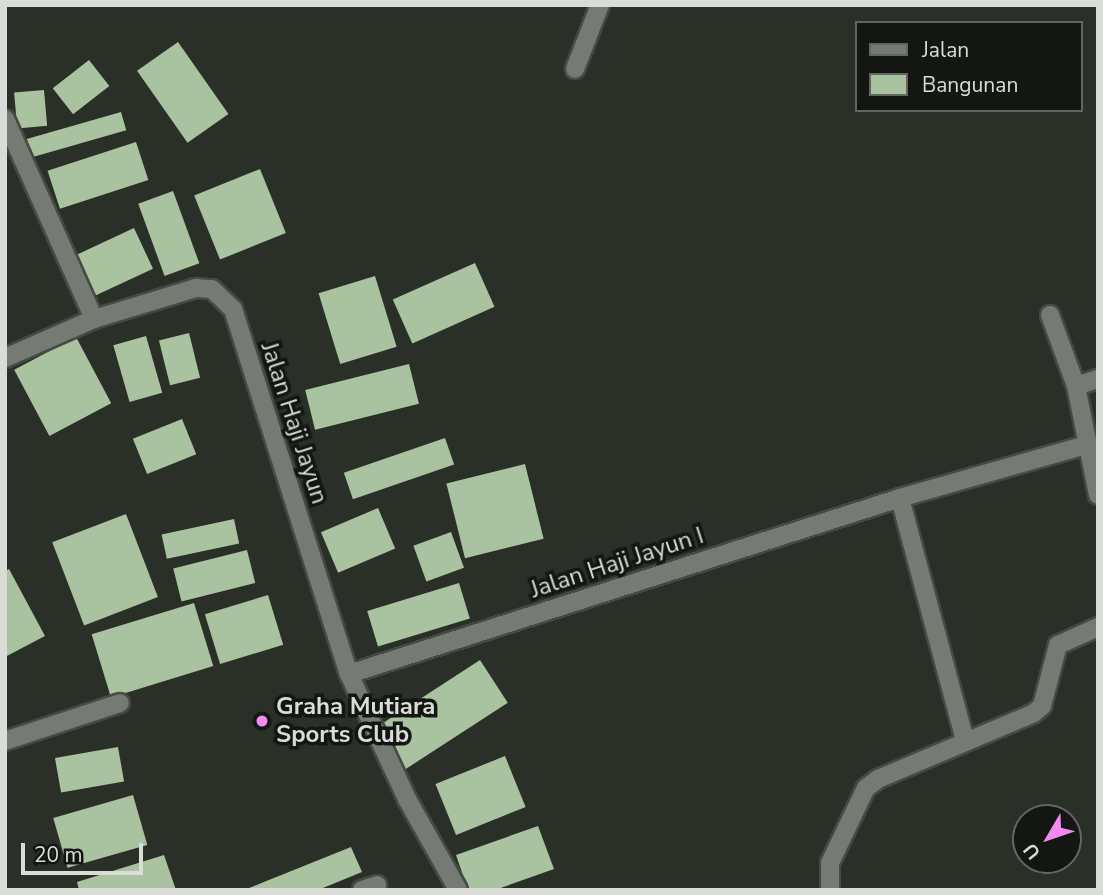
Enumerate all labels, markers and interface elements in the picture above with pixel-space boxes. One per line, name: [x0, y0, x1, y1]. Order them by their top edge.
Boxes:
legend: [855, 21, 1082, 112]
text: Jalan: [922, 36, 969, 64]
text: Bangunan: [922, 71, 1018, 99]
street label: Jalan Haji Jayun: [254, 339, 334, 507]
street label: Jalan Haji Jayun I: [527, 521, 707, 605]
place label: Graha Mutiara Sports Club: [276, 693, 435, 749]
marker: Graha Mutiara Sports Club: [254, 713, 270, 729]
north arrow: [1012, 804, 1082, 874]
scale bar: [24, 828, 147, 872]
text: U: [1018, 837, 1047, 865]
text: 20 m: [34, 841, 83, 869]

